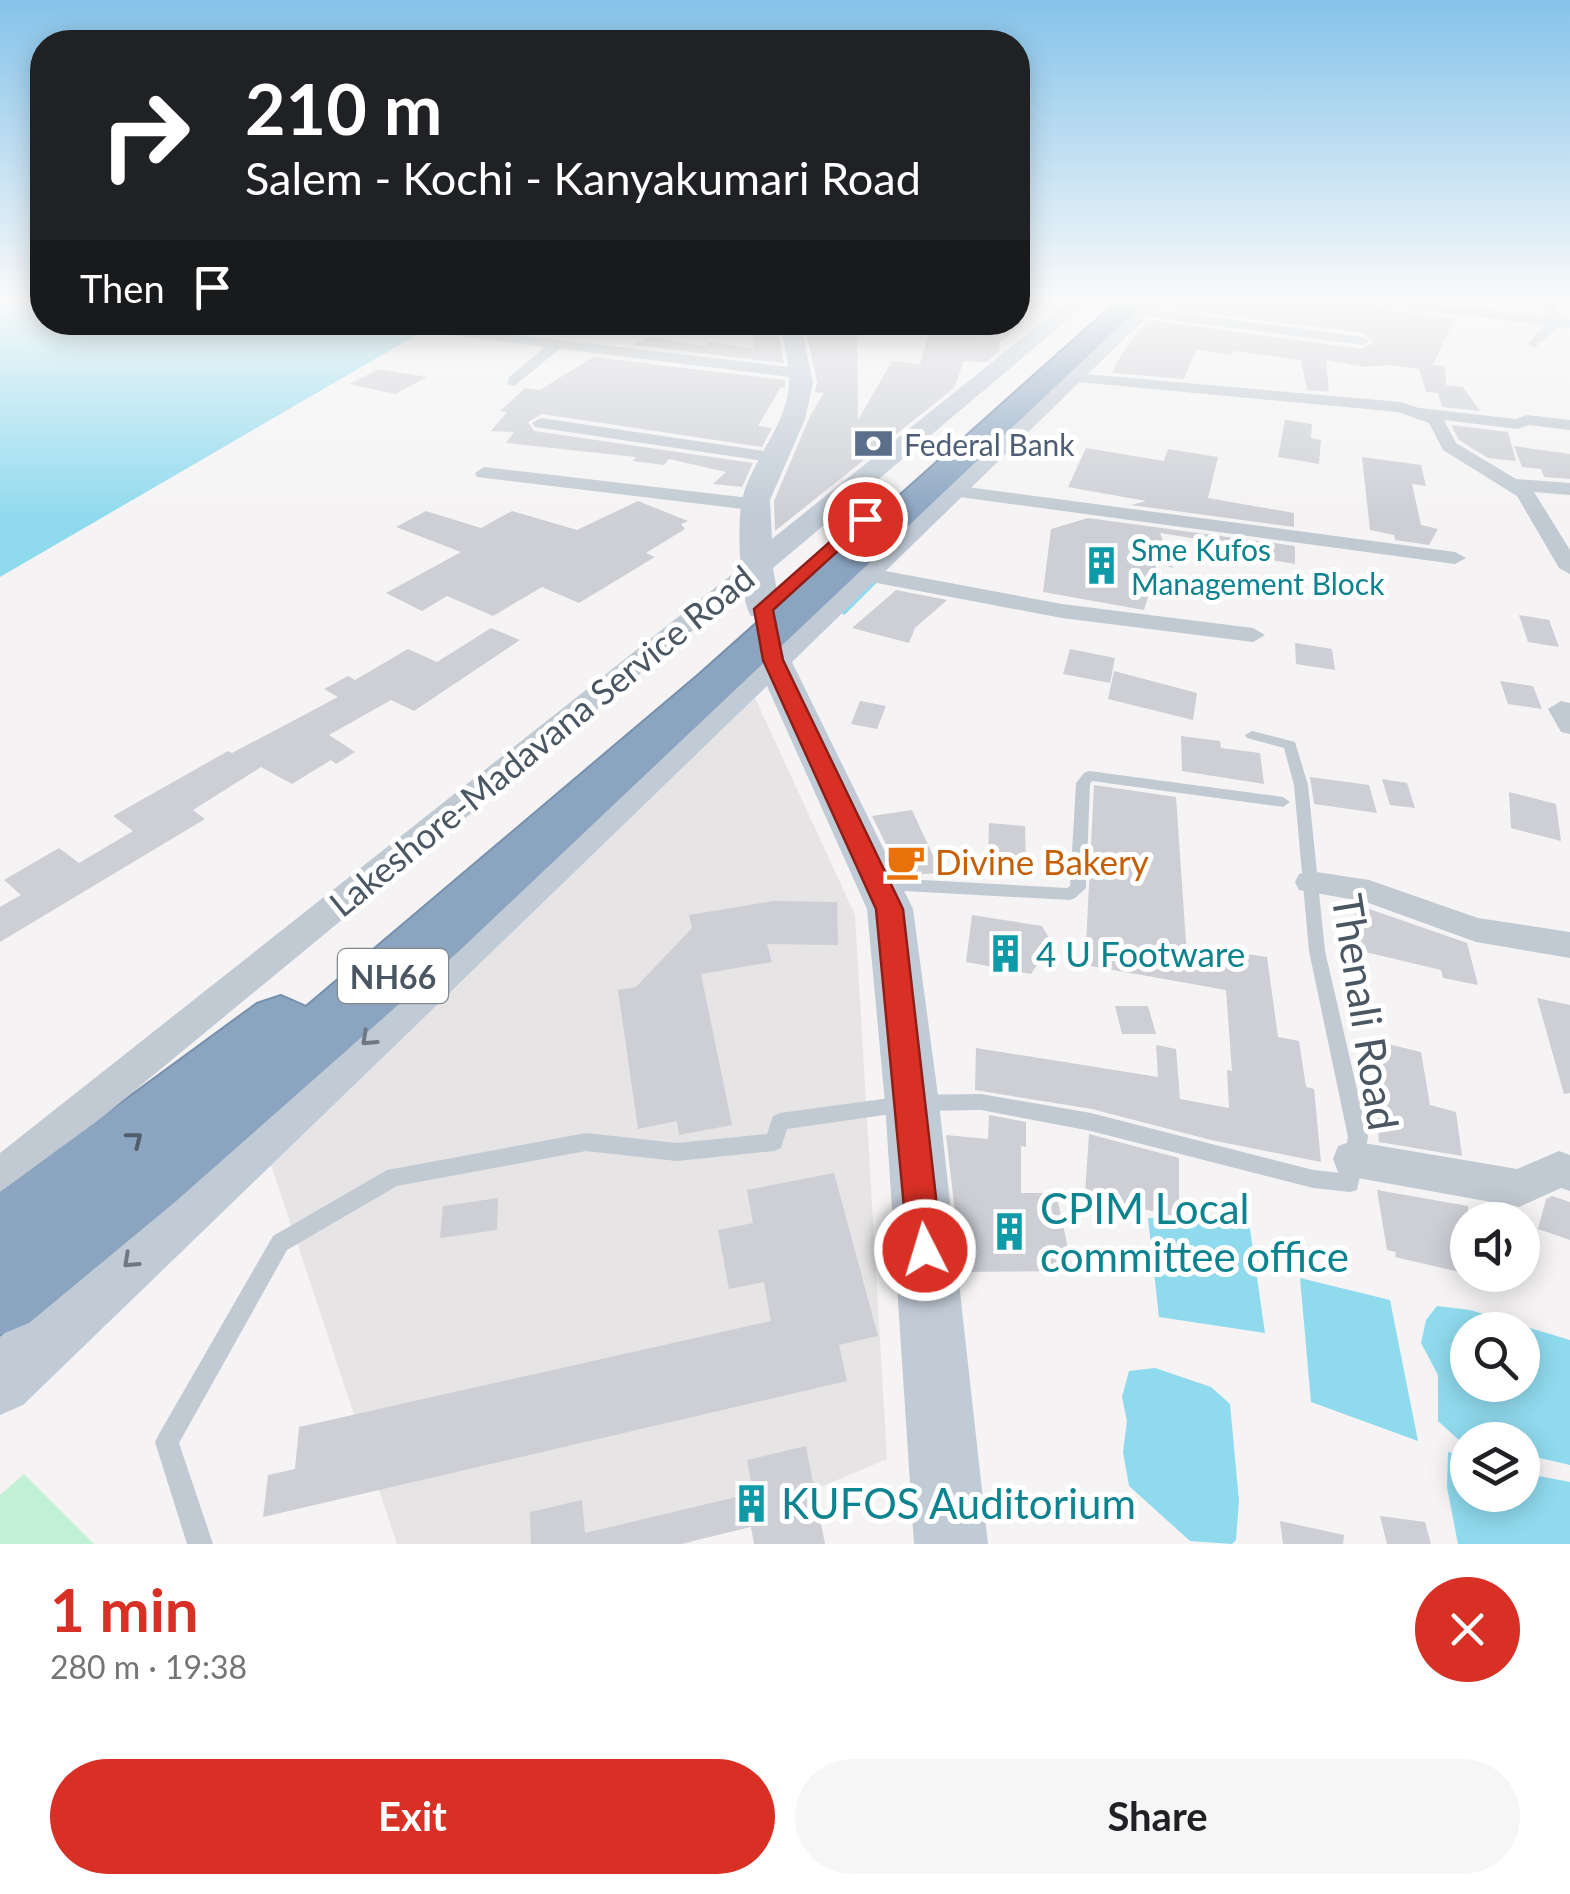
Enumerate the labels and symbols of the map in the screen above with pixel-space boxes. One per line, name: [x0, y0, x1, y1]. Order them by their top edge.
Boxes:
bank icon: Federal Bank: [853, 423, 895, 465]
place label: Federal Bank: [904, 426, 1075, 462]
pin: [823, 477, 908, 562]
place label: Sme Kufos Management Block: [1131, 531, 1385, 601]
building icon: Sme Kufos Management Block: [1080, 545, 1122, 587]
street label: Lakeshore-Madavana Service Road: [320, 556, 762, 924]
cafe icon: Divine Bakery: [884, 840, 926, 882]
place label: Divine Bakery: [935, 840, 1149, 882]
street label: Thenali Road: [1323, 890, 1409, 1134]
building icon: 4 U Footware: [985, 932, 1027, 974]
place label: 4 U Footware: [1036, 932, 1245, 974]
road number: NH66: [338, 949, 448, 1003]
one-way arrow: [361, 1027, 379, 1045]
one-way arrow: [123, 1133, 141, 1151]
place label: CPIM Local committee office: [1040, 1183, 1349, 1281]
position arrow: [873, 1198, 977, 1302]
building icon: CPIM Local committee office: [989, 1211, 1031, 1253]
one-way arrow: [123, 1249, 142, 1267]
place label: KUFOS Auditorium: [781, 1478, 1136, 1528]
building icon: KUFOS Auditorium: [730, 1482, 772, 1524]

